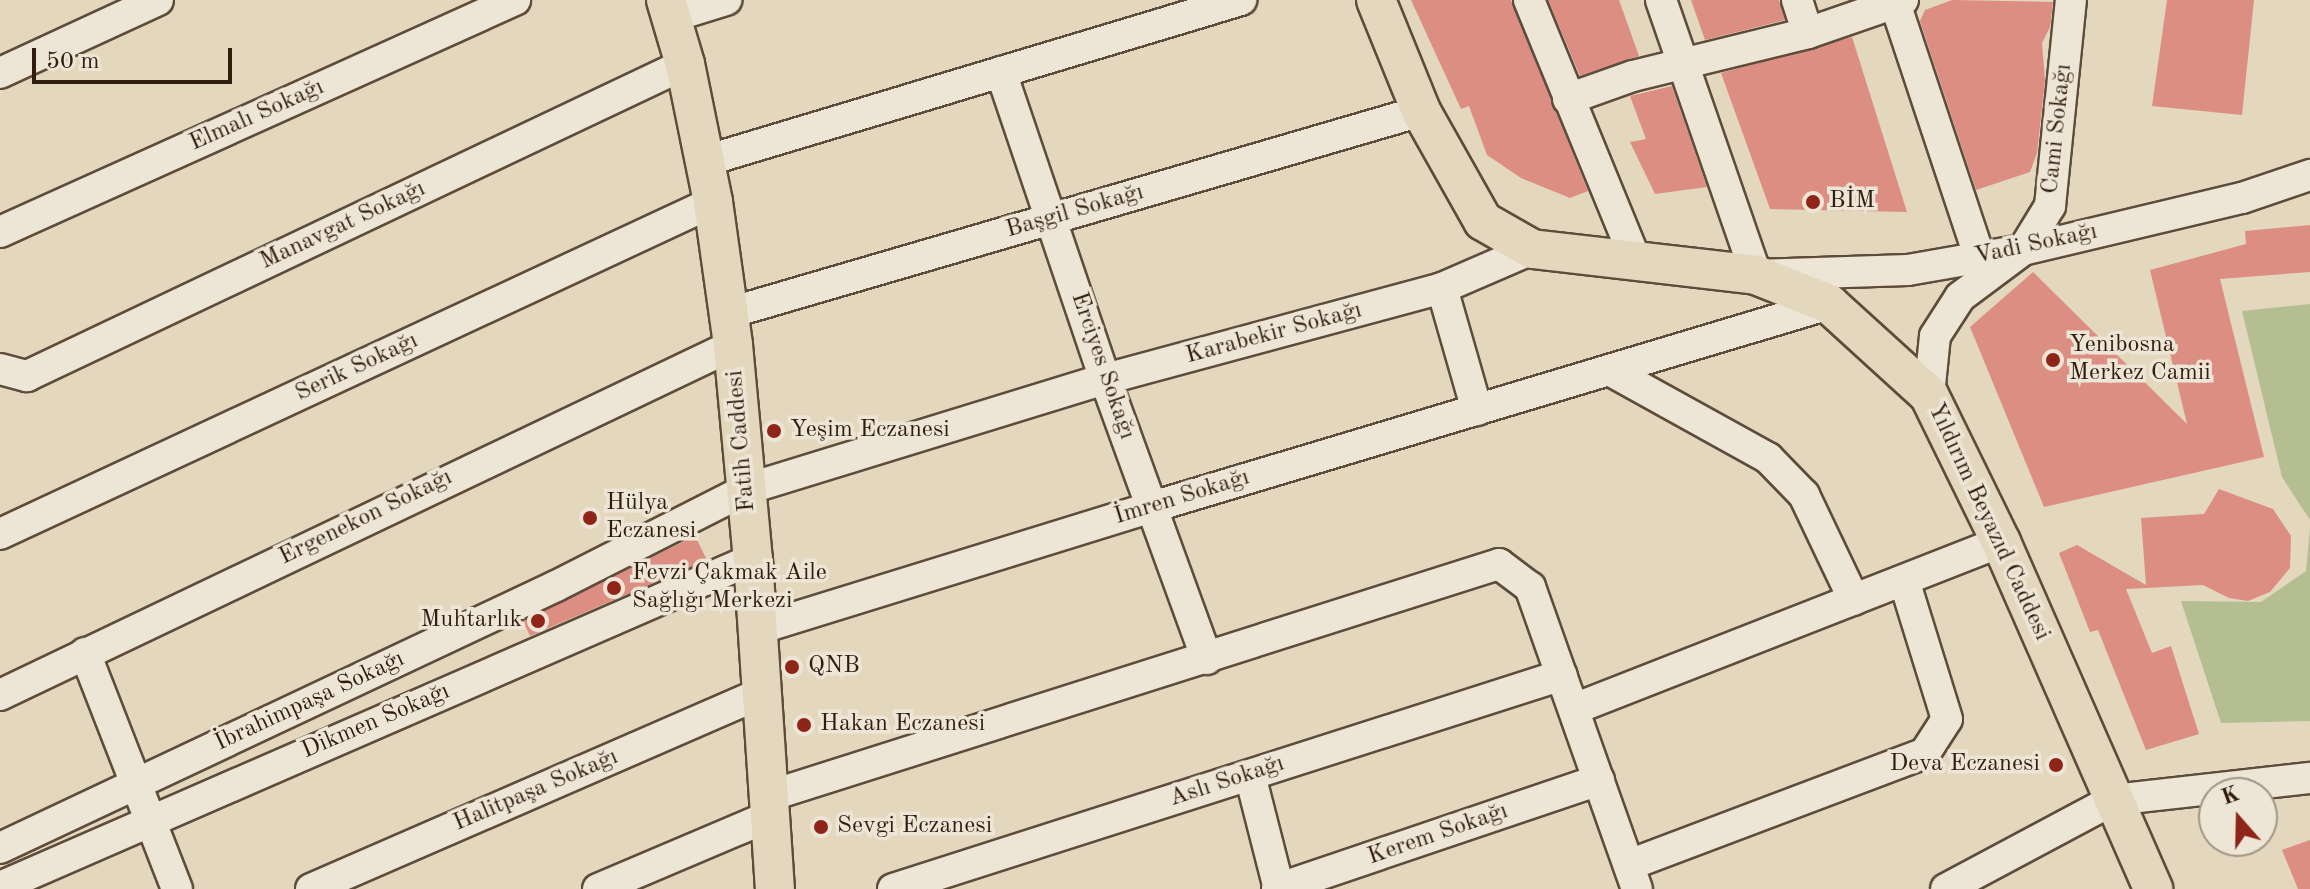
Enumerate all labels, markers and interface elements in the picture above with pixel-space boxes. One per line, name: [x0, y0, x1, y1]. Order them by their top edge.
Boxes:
scale bar: [36, 32, 236, 82]
text: 50 m: [46, 50, 100, 74]
street label: Cami Sokağı: [2037, 62, 2079, 196]
street label: Elmalı Sokağı: [185, 74, 329, 158]
street label: Manavgat Sokağı: [256, 175, 430, 277]
street label: Başgil Sokağı: [1003, 179, 1147, 245]
place label: BİM: [1829, 188, 1875, 216]
marker: BİM: [1804, 193, 1822, 211]
street label: Vadi Sokağı: [1972, 218, 2100, 272]
street label: Erciyes Sokağı: [1063, 289, 1141, 443]
street label: Karabekir Sokağı: [1183, 297, 1365, 371]
street label: Serik Sokağı: [291, 327, 423, 409]
place label: Yenibosna Merkez Camii: [2069, 332, 2211, 388]
marker: Yenibosna Merkez Camii: [2044, 351, 2062, 369]
street label: Fatih Caddesi: [721, 369, 763, 513]
street label: Yıldırım Beyazıd Caddesi: [1920, 399, 2056, 645]
place label: Yeşim Eczanesi: [790, 417, 950, 445]
marker: Yeşim Eczanesi: [765, 422, 783, 440]
street label: Ergenekon Sokağı: [275, 464, 457, 572]
street label: İmren Sokağı: [1111, 464, 1253, 532]
place label: Hülya Eczanesi: [606, 490, 696, 546]
marker: Hülya Eczanesi: [581, 509, 599, 527]
place label: Fevzi Çakmak Aile Sağlığı Merkezi: [632, 560, 827, 616]
marker: Fevzi Çakmak Aile Sağlığı Merkezi: [603, 577, 625, 599]
place label: Muhtarlık: [420, 607, 522, 635]
marker: Muhtarlık: [529, 612, 547, 630]
street label: İbrahimpaşa Sokağı: [211, 645, 409, 759]
place label: QNB: [808, 653, 860, 681]
marker: QNB: [783, 658, 801, 676]
street label: Dikmen Sokağı: [298, 678, 454, 766]
place label: Hakan Eczanesi: [820, 711, 985, 739]
marker: Hakan Eczanesi: [795, 716, 813, 734]
street label: Halitpaşa Sokağı: [449, 743, 623, 839]
street label: Aslı Sokağı: [1166, 750, 1288, 814]
place label: Deva Eczanesi: [1889, 751, 2040, 779]
marker: Deva Eczanesi: [2047, 756, 2065, 774]
north arrow: [2198, 777, 2278, 857]
text: K: [2219, 783, 2242, 810]
street label: Kerem Sokağı: [1364, 798, 1512, 872]
place label: Sevgi Eczanesi: [837, 813, 992, 841]
marker: Sevgi Eczanesi: [812, 818, 830, 836]

